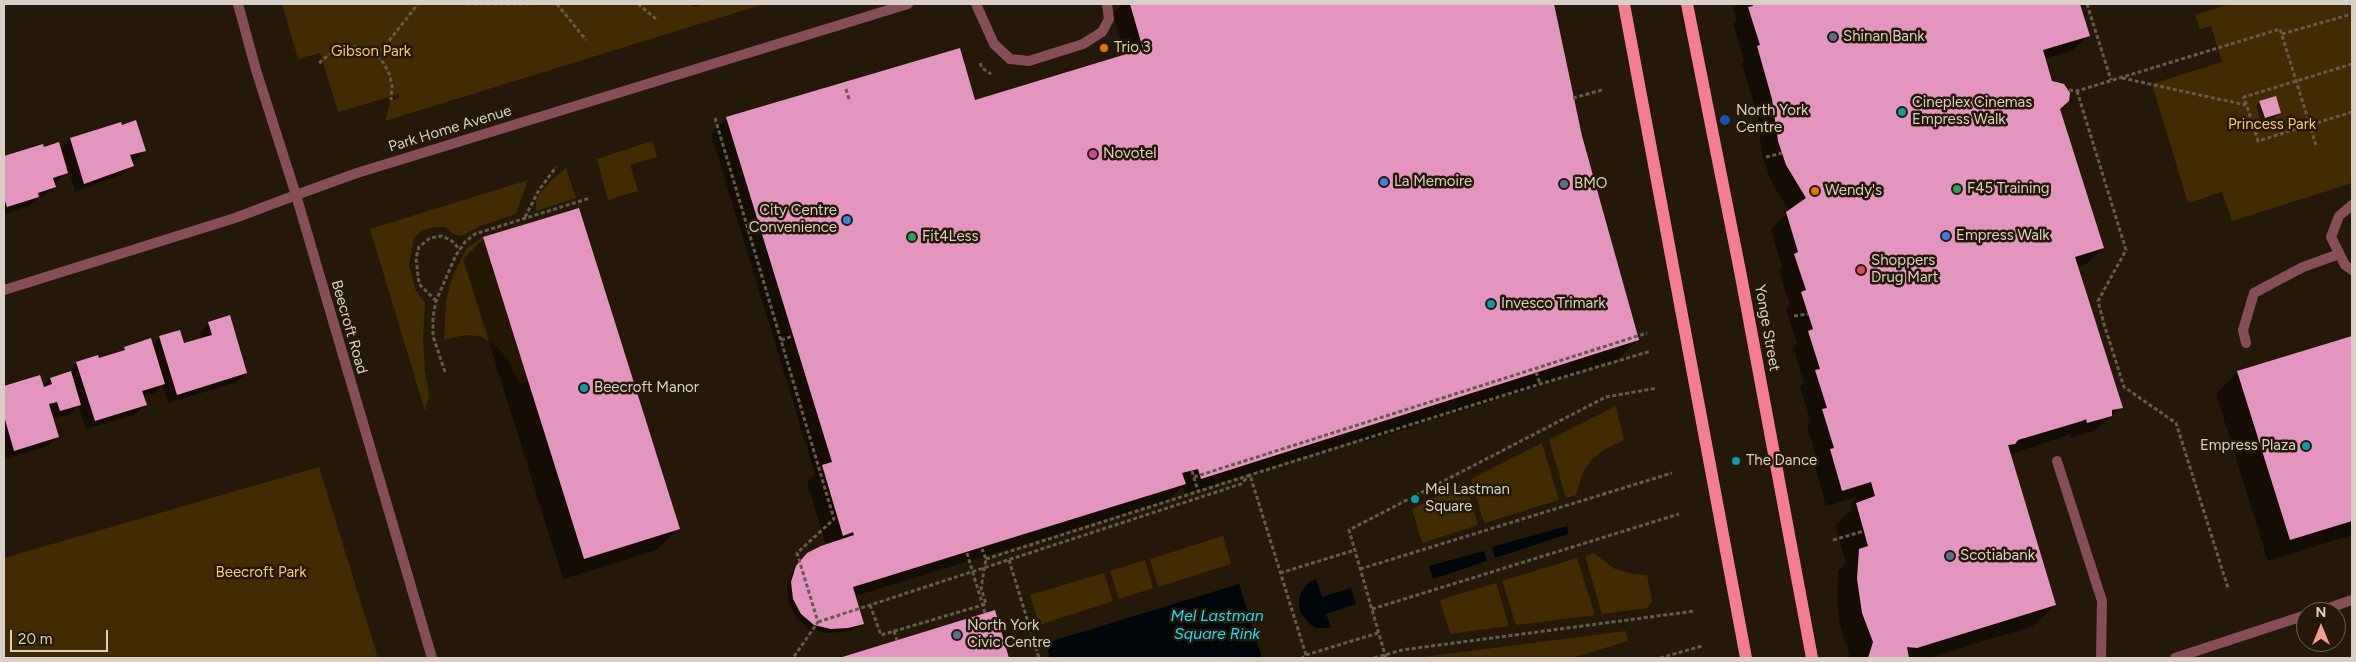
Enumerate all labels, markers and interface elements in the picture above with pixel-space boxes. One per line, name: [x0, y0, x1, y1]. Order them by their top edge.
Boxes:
place label: Shinan Bank: [1843, 28, 1925, 46]
marker: Shinan Bank: [1827, 31, 1839, 43]
place label: Trio 3: [1114, 39, 1151, 57]
marker: Trio 3: [1098, 42, 1110, 54]
park label: Gibson Park: [331, 43, 411, 61]
place label: Cineplex Cinemas Empress Walk: [1912, 94, 2032, 129]
street label: Park Home Avenue: [386, 102, 514, 156]
place label: North York Centre: [1736, 102, 1808, 137]
marker: Cineplex Cinemas Empress Walk: [1896, 106, 1908, 118]
marker: North York Centre: [1718, 113, 1732, 127]
park label: Princess Park: [2228, 116, 2316, 134]
place label: Novotel: [1103, 145, 1157, 163]
marker: Novotel: [1087, 148, 1099, 160]
place label: La Memoire: [1394, 173, 1472, 191]
place label: BMO: [1574, 175, 1607, 193]
marker: La Memoire: [1378, 176, 1390, 188]
marker: BMO: [1558, 178, 1570, 190]
place label: F45 Training: [1967, 180, 2050, 198]
place label: Wendy's: [1825, 182, 1882, 200]
marker: F45 Training: [1951, 183, 1963, 195]
marker: Wendy's: [1809, 185, 1821, 197]
place label: City Centre Convenience: [749, 202, 837, 237]
marker: City Centre Convenience: [841, 214, 853, 226]
place label: Empress Walk: [1956, 227, 2049, 245]
place label: Fit4Less: [922, 228, 979, 246]
marker: Empress Walk: [1940, 230, 1952, 242]
marker: Fit4Less: [906, 231, 918, 243]
place label: Shoppers Drug Mart: [1871, 252, 1938, 287]
marker: Shoppers Drug Mart: [1855, 264, 1867, 276]
street label: Beecroft Road: [327, 278, 371, 376]
street label: Yonge Street: [1751, 283, 1783, 373]
place label: Invesco Trimark: [1501, 295, 1606, 313]
marker: Invesco Trimark: [1485, 298, 1497, 310]
place label: Beecroft Manor: [594, 379, 699, 397]
marker: Beecroft Manor: [578, 382, 590, 394]
place label: Empress Plaza: [2200, 437, 2296, 455]
marker: Empress Plaza: [2300, 440, 2312, 452]
place label: The Dance: [1746, 452, 1817, 470]
marker: The Dance: [1730, 455, 1742, 467]
place label: Mel Lastman Square: [1425, 481, 1510, 516]
marker: Mel Lastman Square: [1409, 493, 1421, 505]
place label: Scotiabank: [1960, 547, 2035, 565]
marker: Scotiabank: [1944, 550, 1956, 562]
park label: Beecroft Park: [216, 564, 306, 582]
north arrow: [2296, 602, 2346, 652]
text: N: [2316, 604, 2326, 621]
water label: Mel Lastman Square Rink: [1170, 606, 1264, 644]
place label: North York Civic Centre: [967, 617, 1051, 652]
scale bar: [12, 620, 110, 652]
marker: North York Civic Centre: [951, 629, 963, 641]
text: 20 m: [18, 630, 52, 648]

